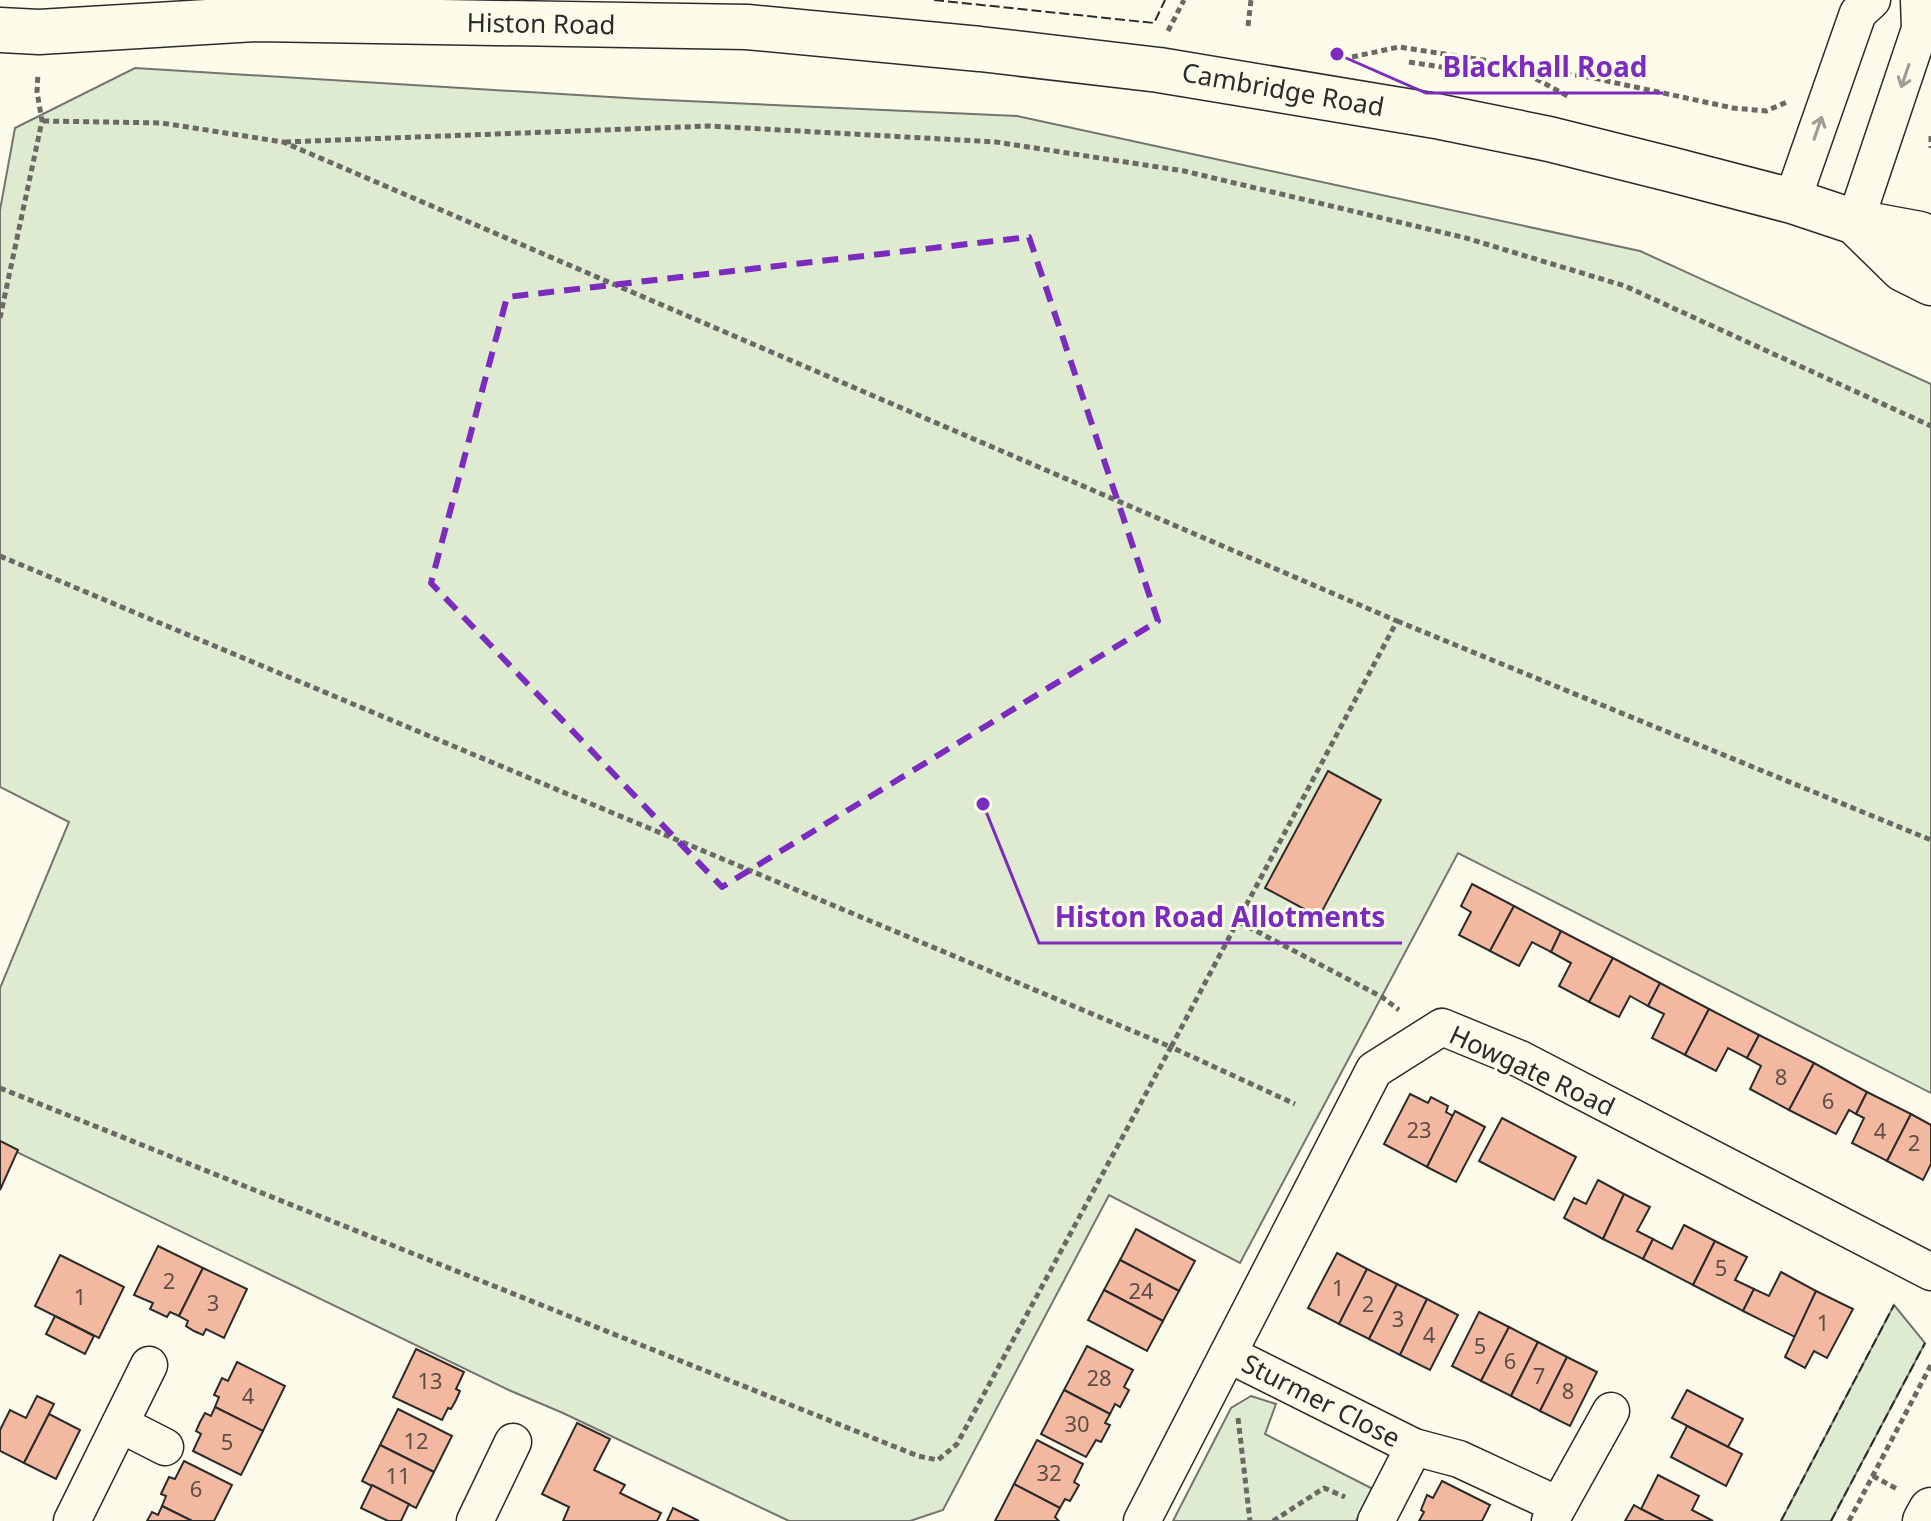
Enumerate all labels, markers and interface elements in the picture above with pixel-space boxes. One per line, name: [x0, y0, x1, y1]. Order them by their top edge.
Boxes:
street label: Histon Road: [466, 4, 616, 42]
callout: Blackhall Road: [1426, 41, 1663, 93]
text: Blackhall Road: [1443, 47, 1647, 85]
street label: Cambridge Road: [1179, 54, 1387, 125]
one-way arrow: [1896, 63, 1911, 88]
one-way arrow: [1812, 116, 1826, 141]
callout: Histon Road Allotments: [1039, 891, 1402, 943]
text: Histon Road Allotments: [1055, 897, 1385, 935]
street label: Howgate Road: [1444, 1016, 1621, 1124]
house number: 8: [1775, 1061, 1787, 1091]
house number: 6: [1822, 1085, 1834, 1115]
house number: 23: [1406, 1114, 1432, 1144]
house number: 4: [1874, 1115, 1887, 1145]
house number: 2: [1908, 1127, 1920, 1157]
house number: 5: [1715, 1252, 1727, 1282]
house number: 2: [163, 1265, 175, 1295]
house number: 1: [1332, 1272, 1344, 1302]
house number: 24: [1128, 1275, 1154, 1305]
house number: 1: [74, 1281, 86, 1311]
house number: 3: [207, 1287, 219, 1317]
house number: 2: [1362, 1288, 1374, 1318]
house number: 3: [1392, 1303, 1404, 1333]
house number: 1: [1817, 1307, 1829, 1337]
house number: 4: [1423, 1319, 1436, 1349]
house number: 5: [1474, 1330, 1486, 1360]
street label: Sturmer Close: [1236, 1345, 1407, 1455]
house number: 6: [1504, 1345, 1516, 1375]
house number: 7: [1533, 1360, 1545, 1390]
house number: 28: [1086, 1362, 1112, 1392]
house number: 13: [417, 1365, 443, 1395]
house number: 8: [1562, 1375, 1574, 1405]
house number: 4: [242, 1380, 255, 1410]
house number: 30: [1064, 1408, 1090, 1438]
house number: 12: [403, 1425, 429, 1455]
house number: 5: [221, 1426, 233, 1456]
house number: 32: [1036, 1457, 1062, 1487]
house number: 11: [385, 1460, 411, 1490]
house number: 6: [190, 1473, 202, 1503]

